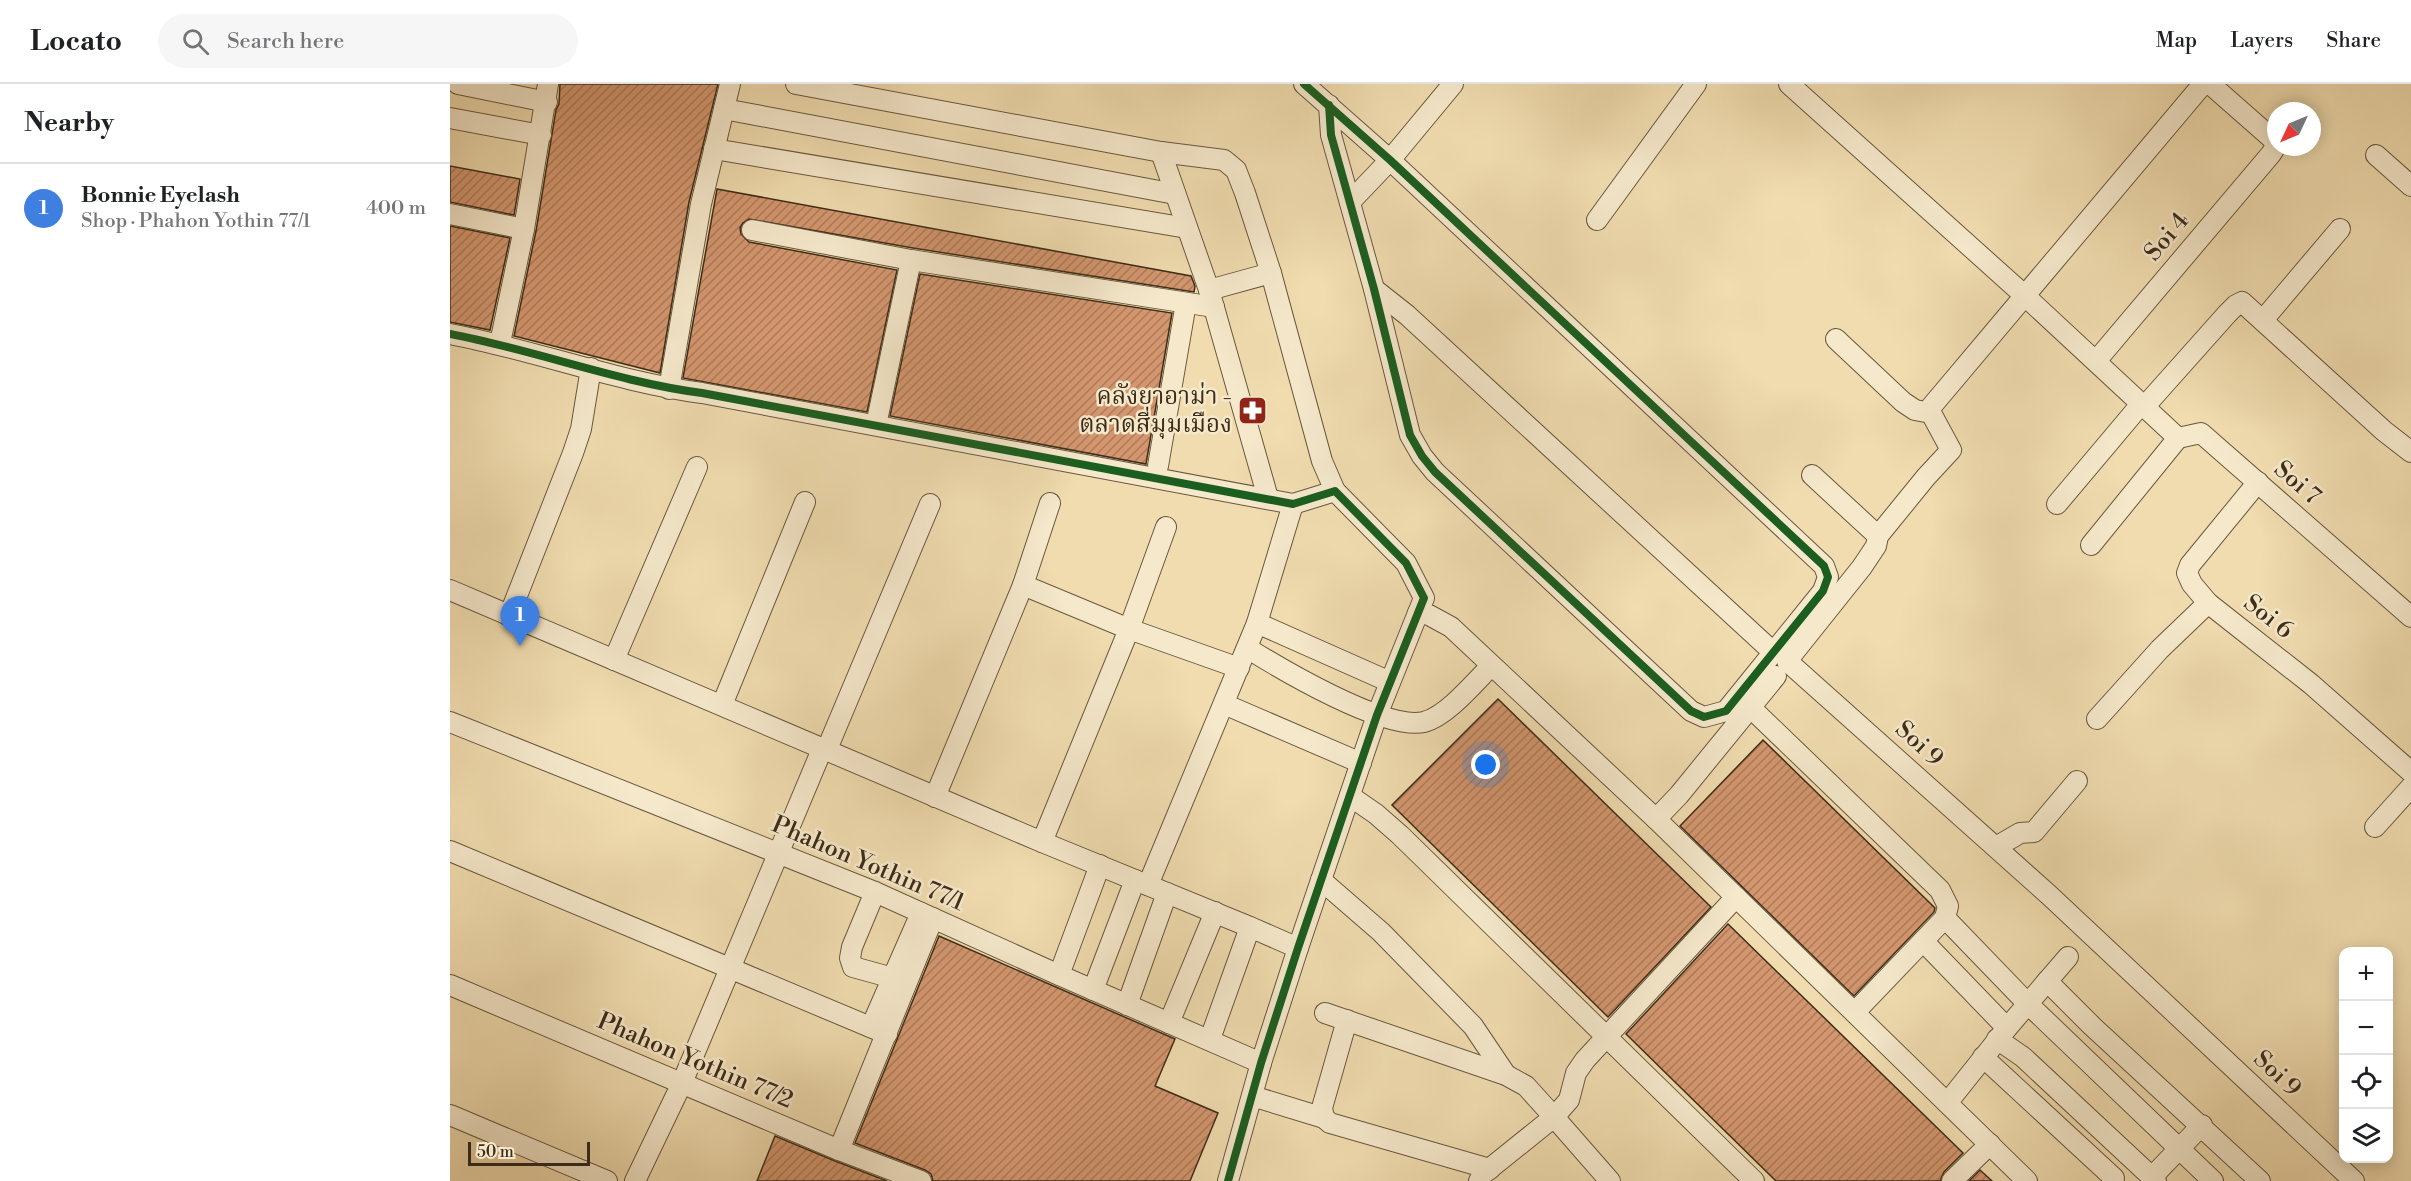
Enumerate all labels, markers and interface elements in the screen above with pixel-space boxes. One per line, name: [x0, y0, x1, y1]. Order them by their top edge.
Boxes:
search box: [158, 14, 578, 68]
text: Locato: [30, 24, 122, 59]
icon: search: [179, 25, 212, 58]
text: Search here: [227, 28, 344, 55]
text: Map: [2156, 28, 2197, 54]
text: Layers: [2230, 28, 2293, 54]
text: Share: [2326, 28, 2381, 54]
north arrow: [2267, 102, 2321, 156]
text: Nearby: [24, 107, 114, 139]
text: Bonnie Eyelash: [81, 182, 240, 209]
text: 1: [39, 196, 48, 221]
text: 400 m: [366, 196, 426, 221]
street label: Soi 4: [2138, 207, 2196, 267]
text: Shop · Phahon Yothin 77/1: [81, 209, 311, 234]
place label: คลังยาอาม่า - ตลาดสี่มุมเมือง: [1079, 382, 1232, 440]
pharmacy icon: คลังยาอาม่า - ตลาดสี่มุมเมือง: [1237, 395, 1269, 427]
street label: Soi 7: [2267, 455, 2327, 511]
street label: Soi 6: [2237, 588, 2299, 646]
pin: 1: [500, 596, 540, 646]
street label: Soi 9: [1889, 715, 1949, 773]
your location: [1471, 750, 1500, 779]
street label: Phahon Yothin 77/1: [767, 810, 970, 918]
map controls: [2339, 947, 2393, 1163]
button: +: [2339, 947, 2393, 1001]
button: −: [2339, 1001, 2393, 1055]
street label: Phahon Yothin 77/2: [593, 1006, 797, 1116]
street label: Soi 9: [2247, 1044, 2307, 1104]
button: locate: [2339, 1055, 2393, 1109]
button: layers: [2339, 1109, 2393, 1163]
scale bar: [468, 1139, 590, 1166]
text: 50 m: [477, 1142, 514, 1162]

